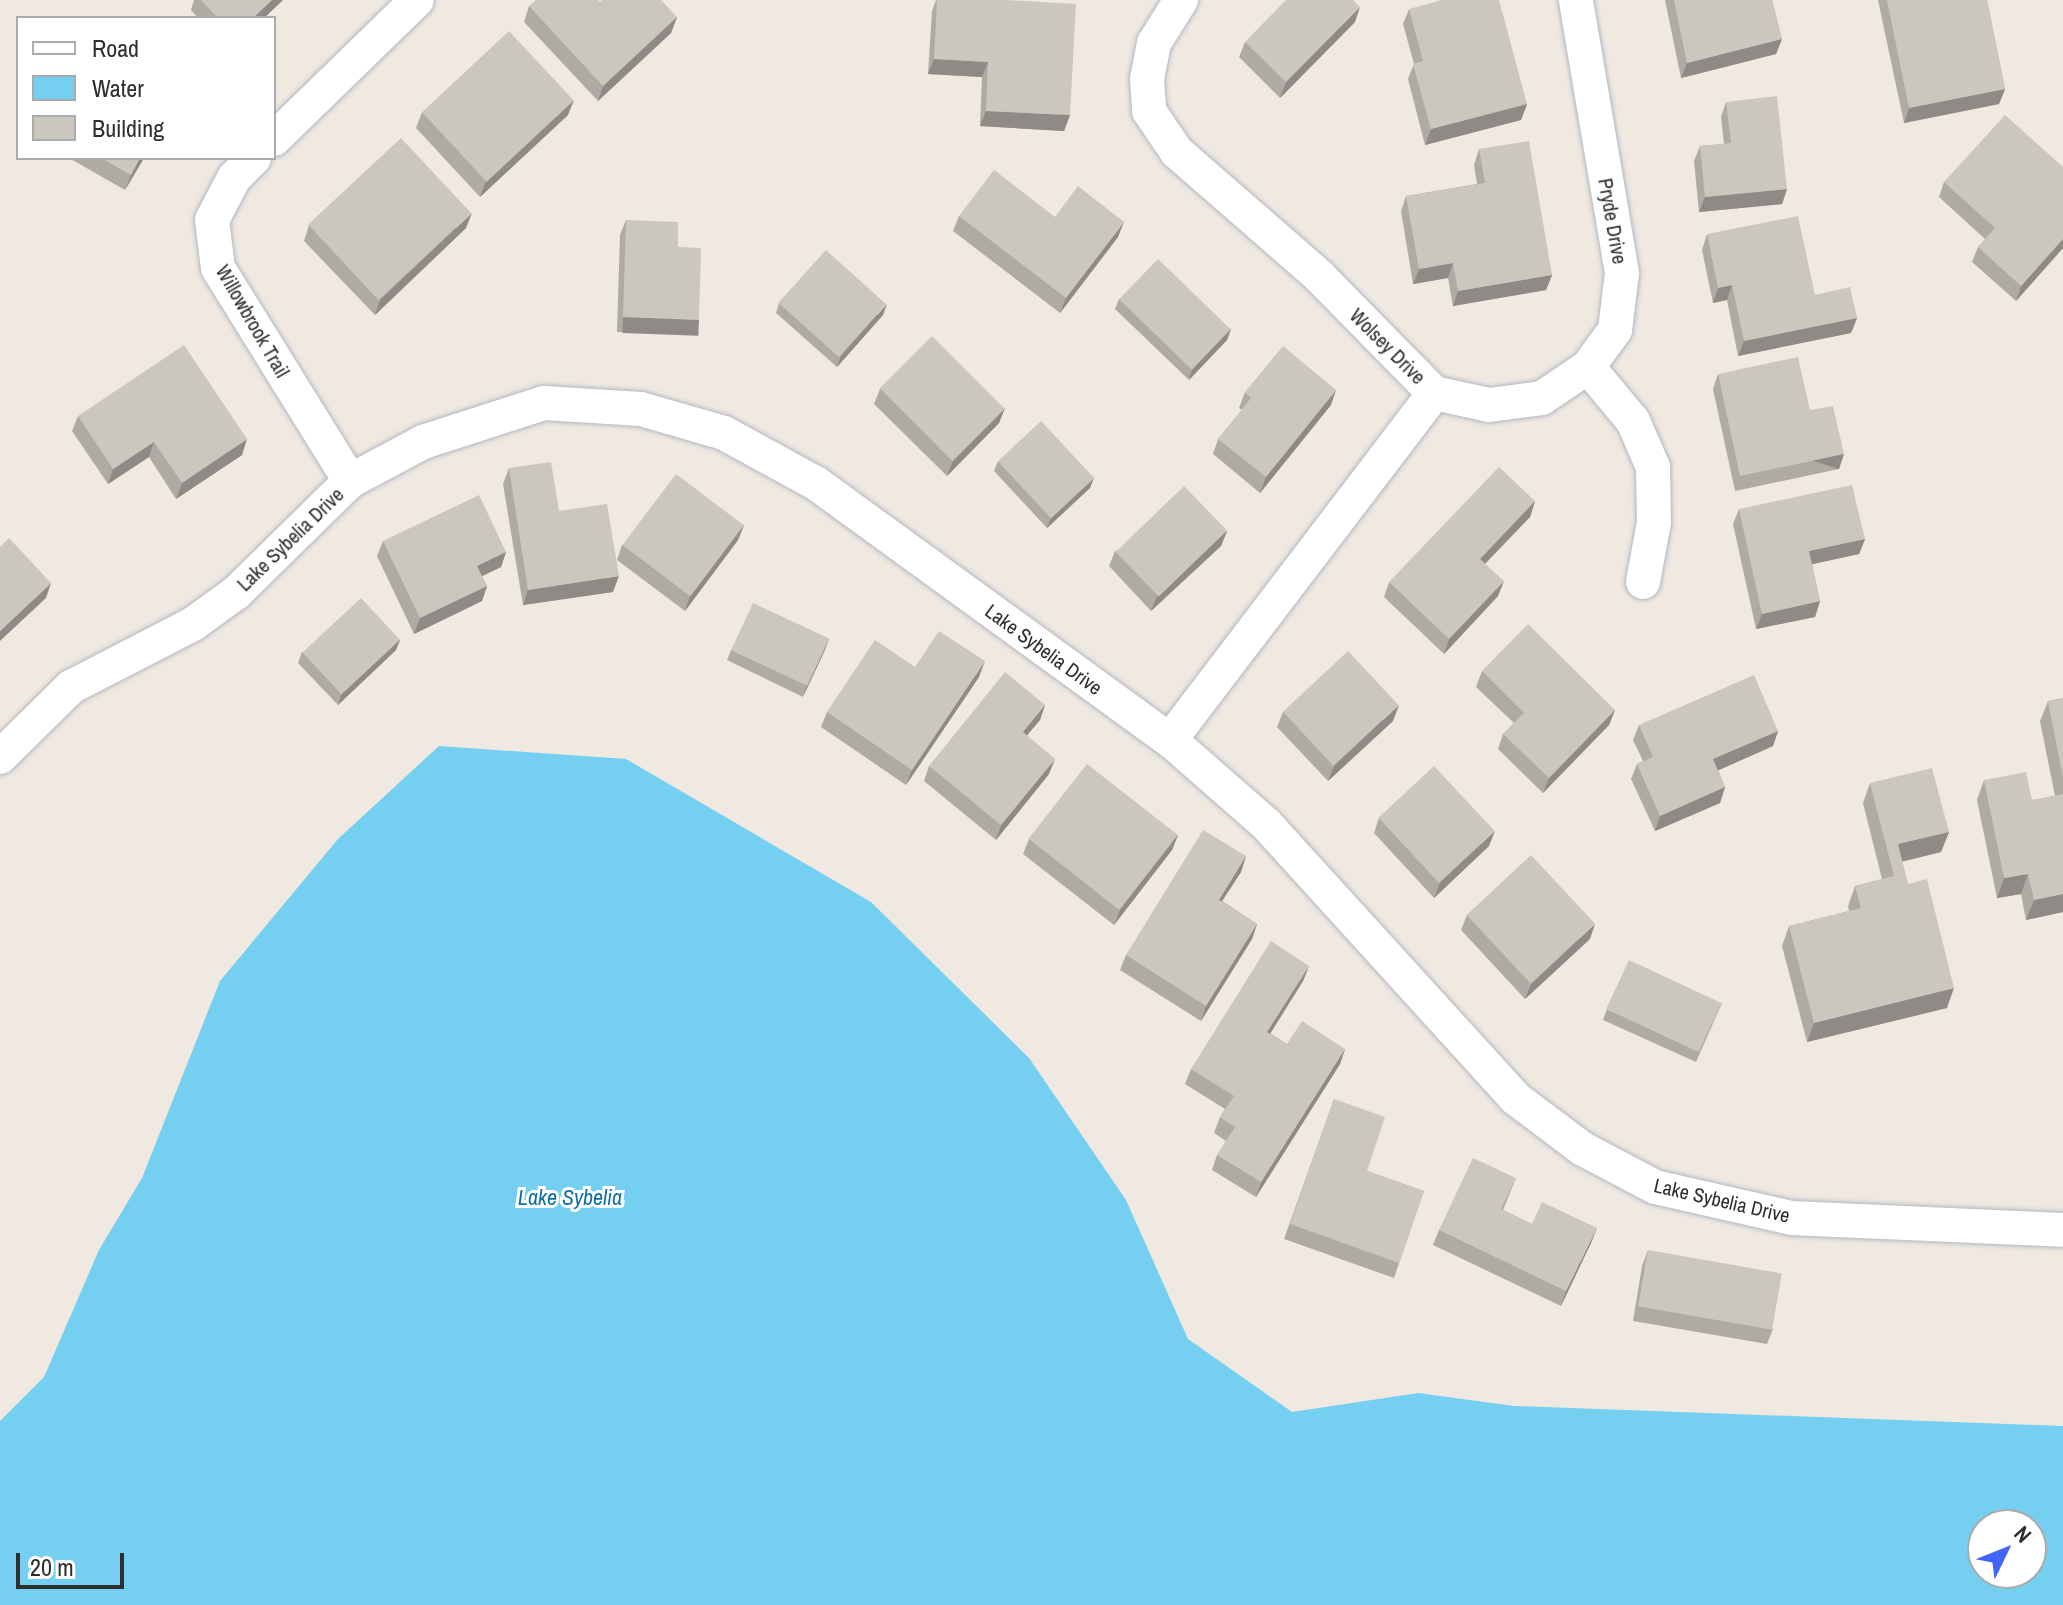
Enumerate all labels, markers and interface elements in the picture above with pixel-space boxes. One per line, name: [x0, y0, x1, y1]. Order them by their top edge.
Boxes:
legend: [16, 16, 276, 160]
text: Road: [92, 32, 139, 64]
text: Water: [92, 72, 144, 104]
text: Building: [92, 112, 164, 144]
street label: Pryde Drive: [1594, 176, 1632, 266]
street label: Willowbrook Trail: [211, 260, 295, 382]
street label: Wolsey Drive: [1345, 303, 1431, 389]
street label: Lake Sybelia Drive: [232, 482, 348, 596]
street label: Lake Sybelia Drive: [981, 599, 1107, 699]
street label: Lake Sybelia Drive: [1652, 1173, 1792, 1227]
water label: Lake Sybelia: [518, 1185, 622, 1211]
north arrow: [1967, 1509, 2047, 1589]
text: N: [2008, 1519, 2039, 1549]
scale bar: [20, 1537, 128, 1587]
text: 20 m: [30, 1551, 74, 1583]

